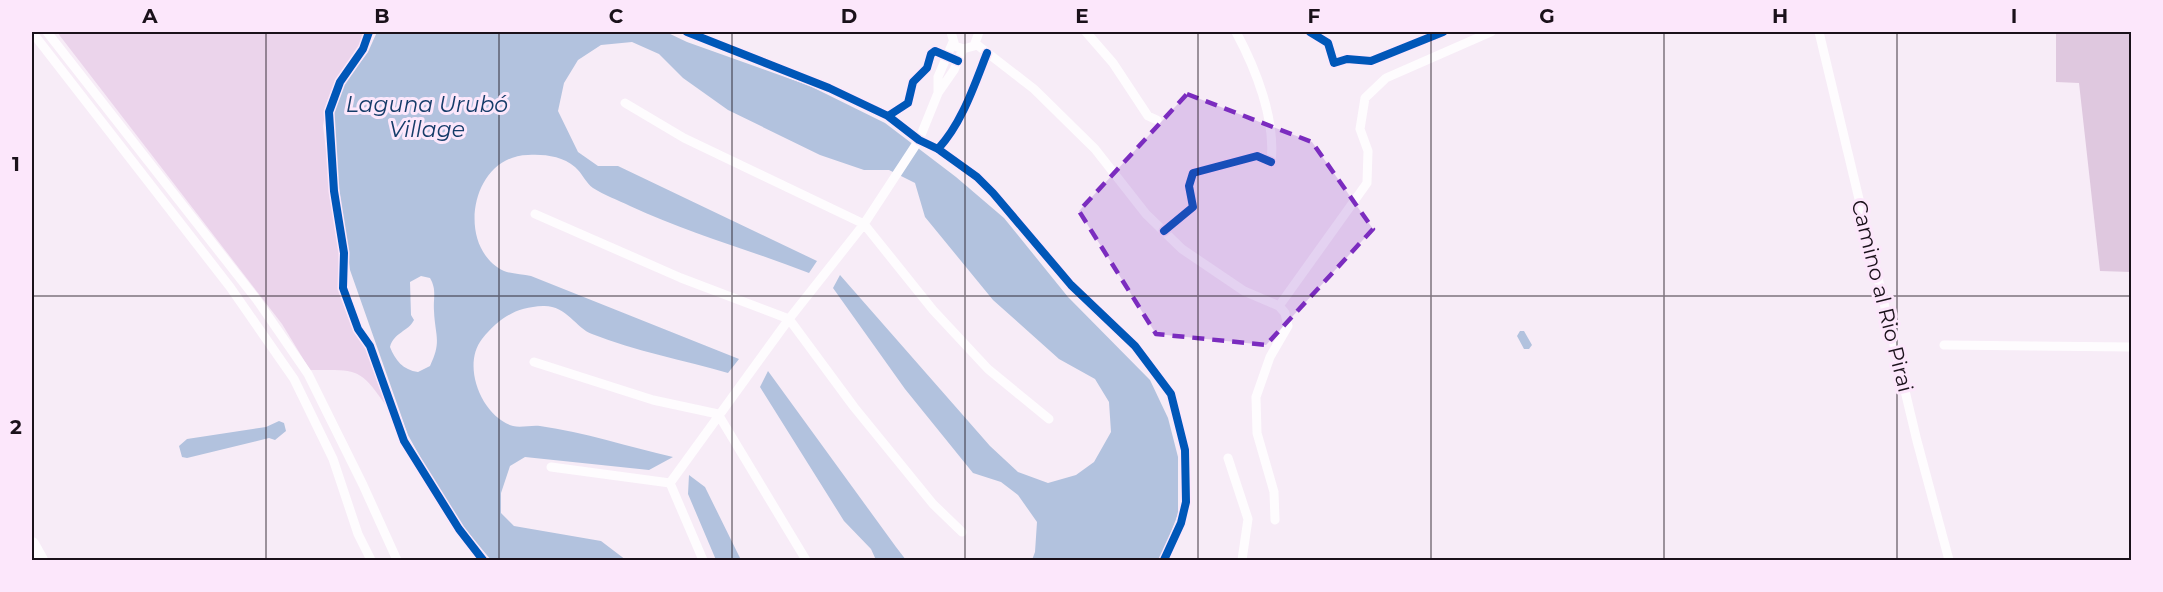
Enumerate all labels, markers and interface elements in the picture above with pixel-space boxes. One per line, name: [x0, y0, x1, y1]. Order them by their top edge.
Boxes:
text: A: [141, 4, 158, 28]
text: B: [374, 4, 390, 28]
text: C: [609, 4, 624, 28]
text: D: [841, 4, 857, 28]
text: E: [1075, 4, 1089, 28]
text: F: [1308, 4, 1321, 28]
text: G: [1539, 4, 1555, 28]
text: H: [1772, 4, 1788, 28]
text: I: [2011, 4, 2017, 28]
water label: Laguna Urubó Village: [346, 91, 508, 143]
text: 1: [12, 152, 20, 176]
street label: Camino al Rio Pirai: [1846, 197, 1918, 395]
text: 2: [10, 415, 22, 439]

